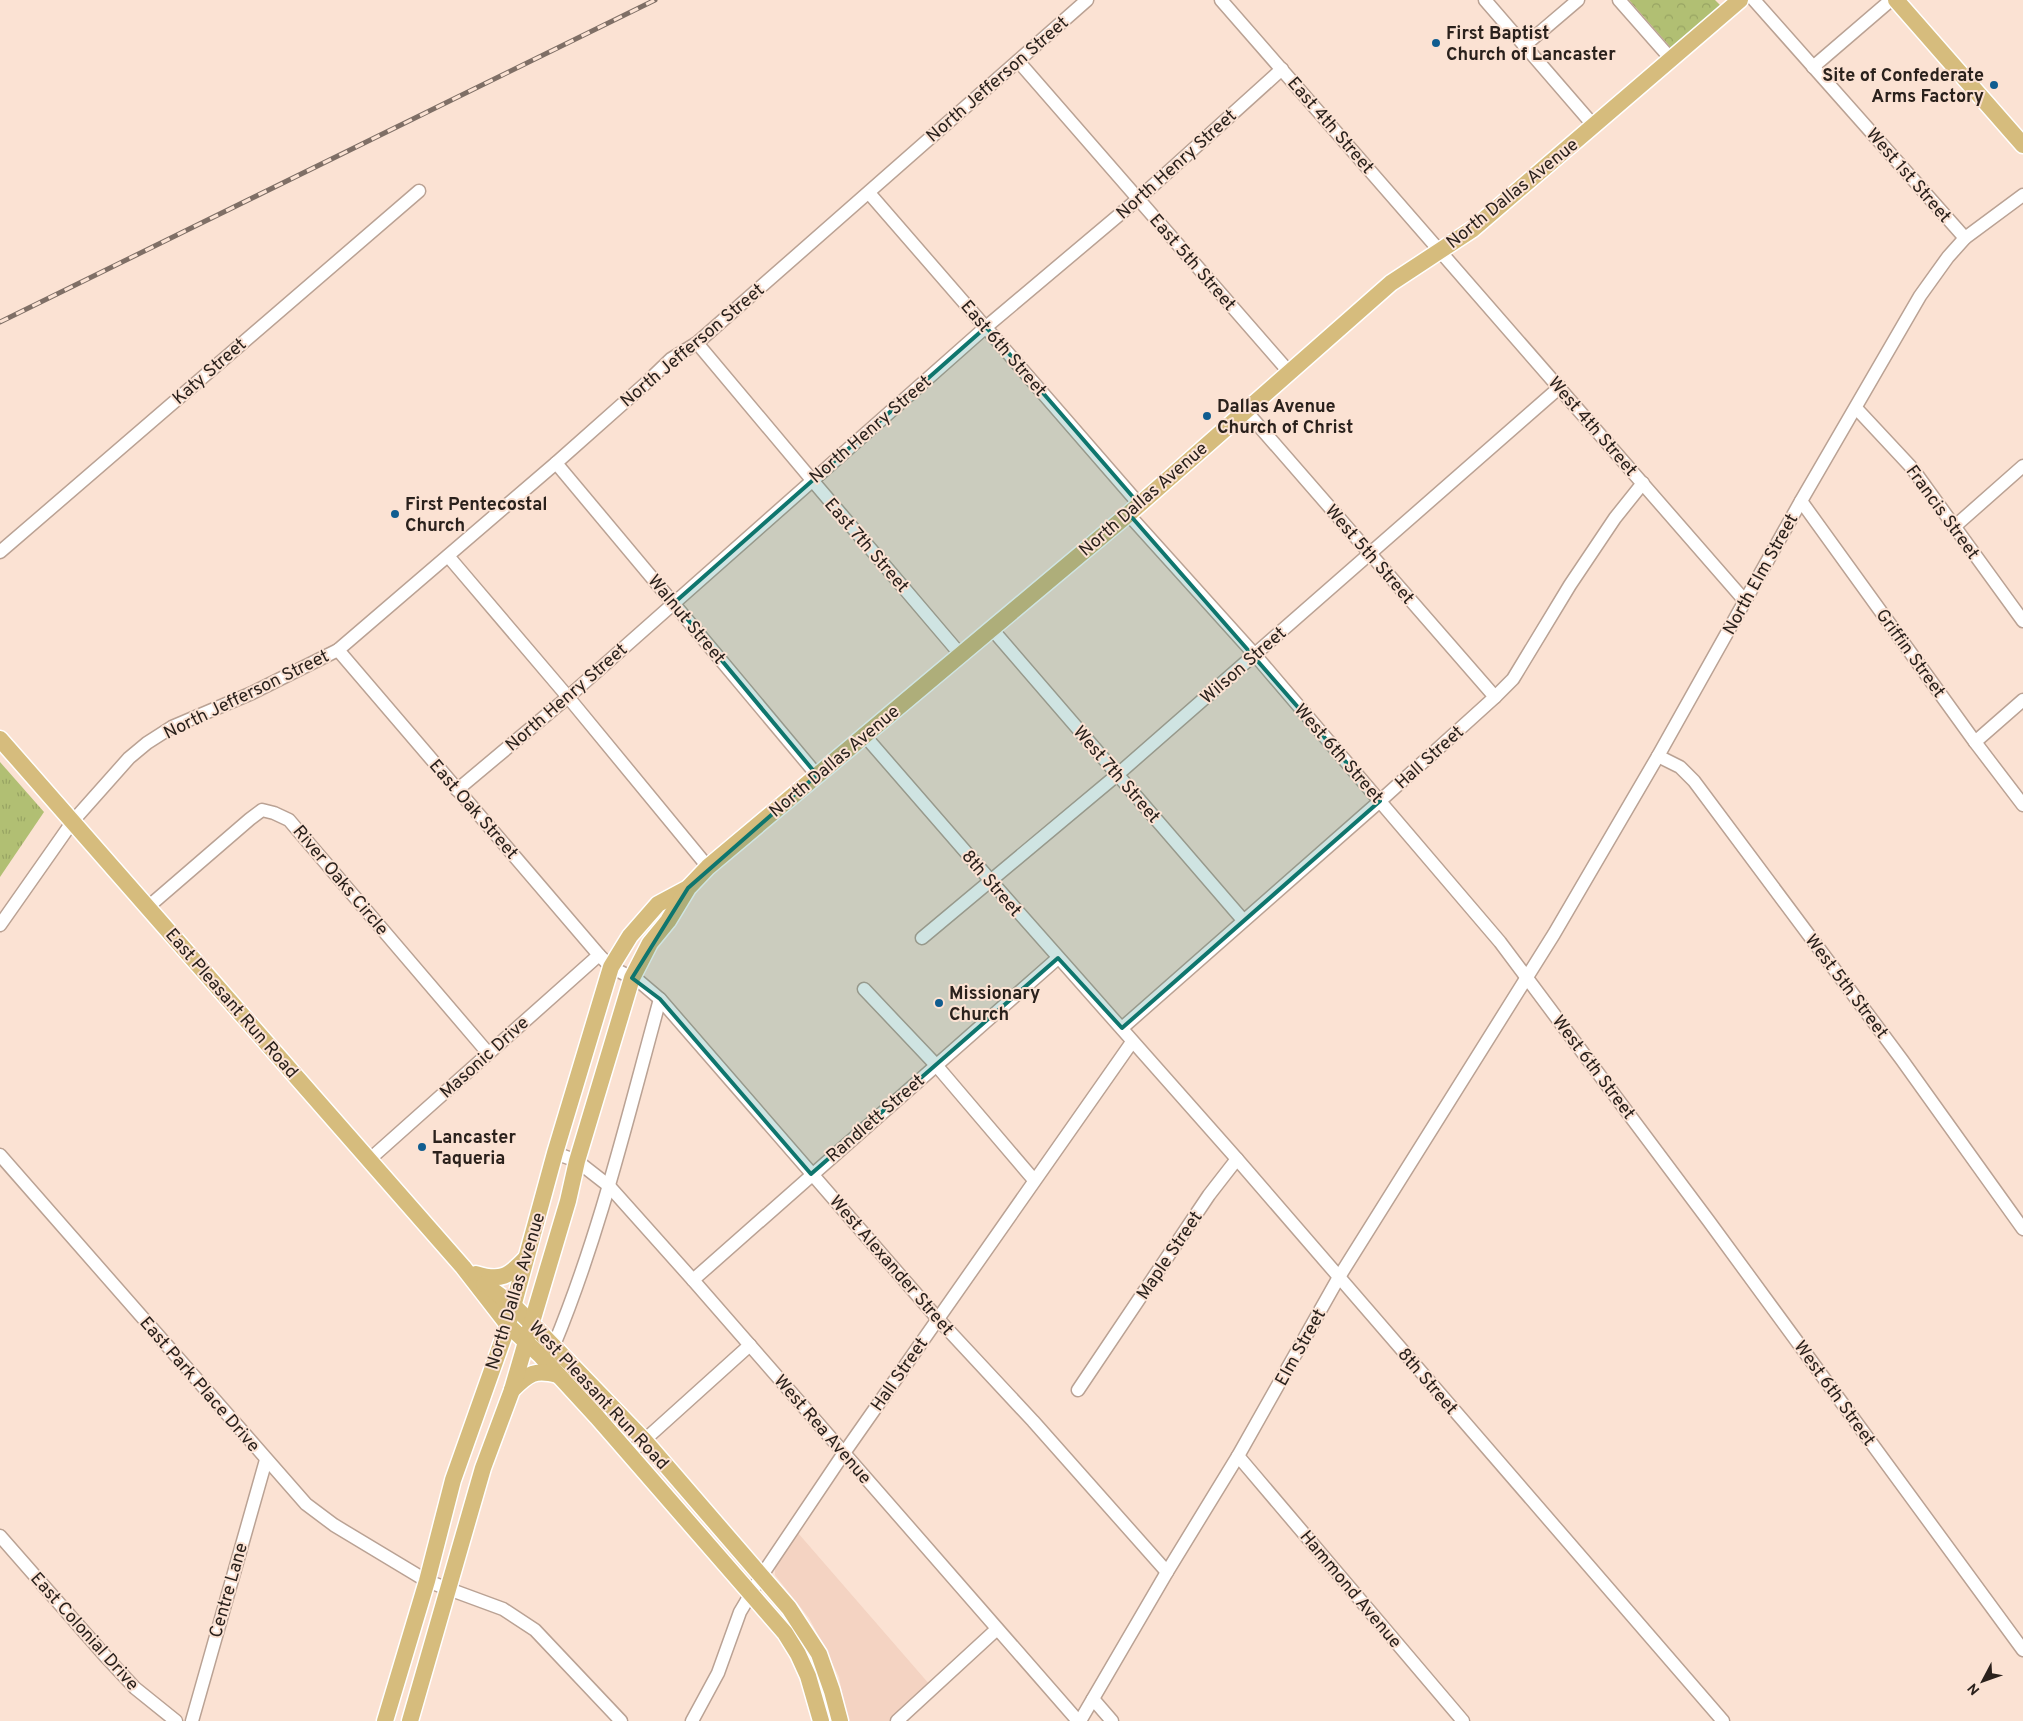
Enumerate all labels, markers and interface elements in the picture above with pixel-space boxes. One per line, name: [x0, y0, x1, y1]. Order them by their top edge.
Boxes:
street label: North Jefferson Street: [922, 12, 1074, 148]
place label: First Baptist Church of Lancaster: [1446, 23, 1616, 67]
marker: First Baptist Church of Lancaster: [1430, 37, 1442, 49]
place label: Site of Confederate Arms Factory: [1822, 65, 1984, 109]
street label: East 4th Street: [1281, 73, 1378, 179]
marker: Site of Confederate Arms Factory: [1988, 79, 2000, 91]
street label: North Henry Street: [1112, 105, 1242, 225]
street label: West 1st Street: [1860, 124, 1956, 228]
street label: North Dallas Avenue: [1442, 134, 1584, 254]
street label: East 5th Street: [1143, 210, 1240, 316]
street label: North Jefferson Street: [616, 279, 770, 413]
street label: East 6th Street: [955, 296, 1051, 402]
street label: Katy Street: [168, 334, 252, 411]
street label: North Henry Street: [805, 371, 937, 489]
street label: West 4th Street: [1542, 372, 1642, 482]
place label: Dallas Avenue Church of Christ: [1217, 396, 1353, 440]
marker: Dallas Avenue Church of Christ: [1201, 410, 1213, 422]
street label: North Dallas Avenue: [1075, 438, 1213, 562]
street label: Francis Street: [1900, 461, 1984, 565]
place label: First Pentecostal Church: [405, 494, 548, 538]
street label: East 7th Street: [818, 494, 913, 598]
street label: West 5th Street: [1319, 500, 1419, 610]
marker: First Pentecostal Church: [389, 508, 401, 520]
street label: North Elm Street: [1718, 510, 1804, 639]
street label: Walnut Street: [642, 571, 730, 669]
street label: Griffin Street: [1870, 605, 1950, 703]
street label: Wilson Street: [1196, 623, 1292, 710]
street label: North Henry Street: [501, 639, 633, 757]
street label: North Jefferson Street: [160, 645, 333, 745]
street label: West 6th Street: [1288, 699, 1387, 809]
street label: North Dallas Avenue: [765, 701, 905, 823]
street label: West 7th Street: [1067, 721, 1165, 829]
street label: Hall Street: [1391, 721, 1469, 795]
street label: East Oak Street: [423, 755, 523, 865]
street label: River Oaks Circle: [287, 821, 393, 941]
street label: 8th Street: [956, 846, 1026, 922]
street label: East Pleasant Run Road: [159, 924, 302, 1084]
street label: West 5th Street: [1799, 930, 1893, 1044]
place label: Missionary Church: [949, 983, 1040, 1027]
marker: Missionary Church: [933, 997, 945, 1009]
street label: West 6th Street: [1546, 1011, 1640, 1125]
street label: Masonic Drive: [436, 1012, 534, 1104]
street label: Randlett Street: [822, 1070, 930, 1168]
place label: Lancaster Taqueria: [432, 1127, 516, 1171]
marker: Lancaster Taqueria: [416, 1141, 428, 1153]
street label: West Alexander Street: [824, 1191, 958, 1341]
street label: Maple Street: [1132, 1207, 1208, 1305]
street label: North Dallas Avenue: [482, 1210, 551, 1373]
street label: Elm Street: [1271, 1305, 1332, 1390]
street label: East Park Place Drive: [134, 1312, 264, 1458]
street label: West Pleasant Run Road: [523, 1317, 673, 1475]
street label: Hall Street: [867, 1334, 934, 1416]
street label: West 6th Street: [1788, 1337, 1880, 1451]
street label: 8th Street: [1392, 1344, 1462, 1420]
street label: West Rea Avenue: [768, 1370, 876, 1490]
street label: Hammond Avenue: [1294, 1526, 1406, 1654]
street label: Centre Lane: [205, 1540, 254, 1641]
street label: East Colonial Drive: [25, 1568, 143, 1696]
north arrow: [1958, 1656, 2008, 1706]
text: N: [1965, 1679, 1984, 1698]

